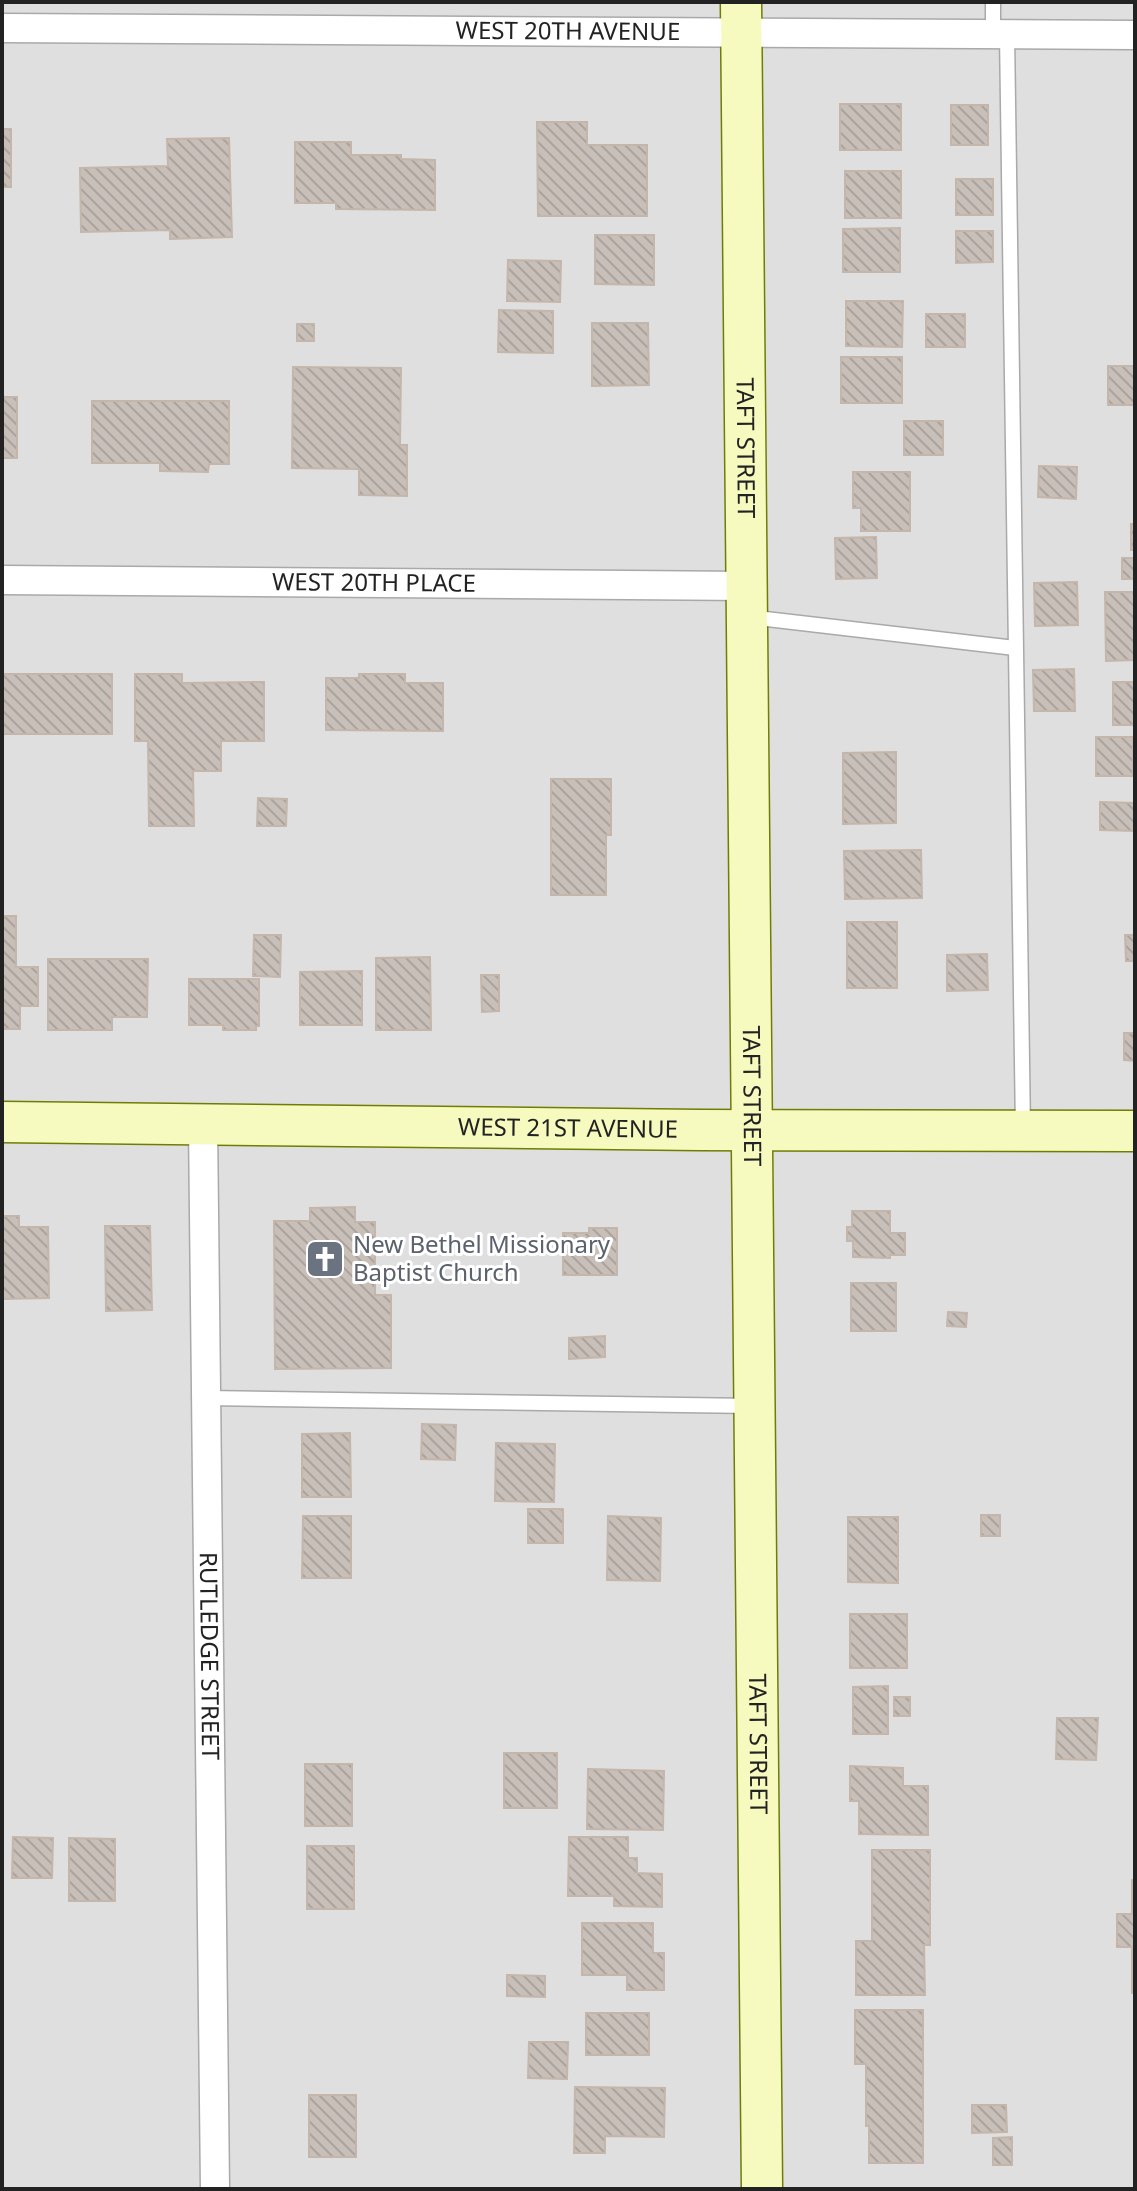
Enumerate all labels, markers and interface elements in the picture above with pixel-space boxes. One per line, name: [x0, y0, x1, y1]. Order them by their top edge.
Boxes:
street label: WEST 20TH AVENUE: [456, 13, 680, 47]
street label: TAFT STREET: [730, 377, 764, 519]
street label: WEST 20TH PLACE: [272, 564, 476, 599]
street label: TAFT STREET: [736, 1025, 770, 1167]
street label: WEST 21ST AVENUE: [458, 1109, 678, 1145]
place label: New Bethel Missionary Baptist Church: [353, 1227, 611, 1288]
church icon: New Bethel Missionary Baptist Church: [304, 1238, 346, 1280]
street label: RUTLEDGE STREET: [193, 1552, 228, 1761]
street label: TAFT STREET: [742, 1673, 776, 1815]

